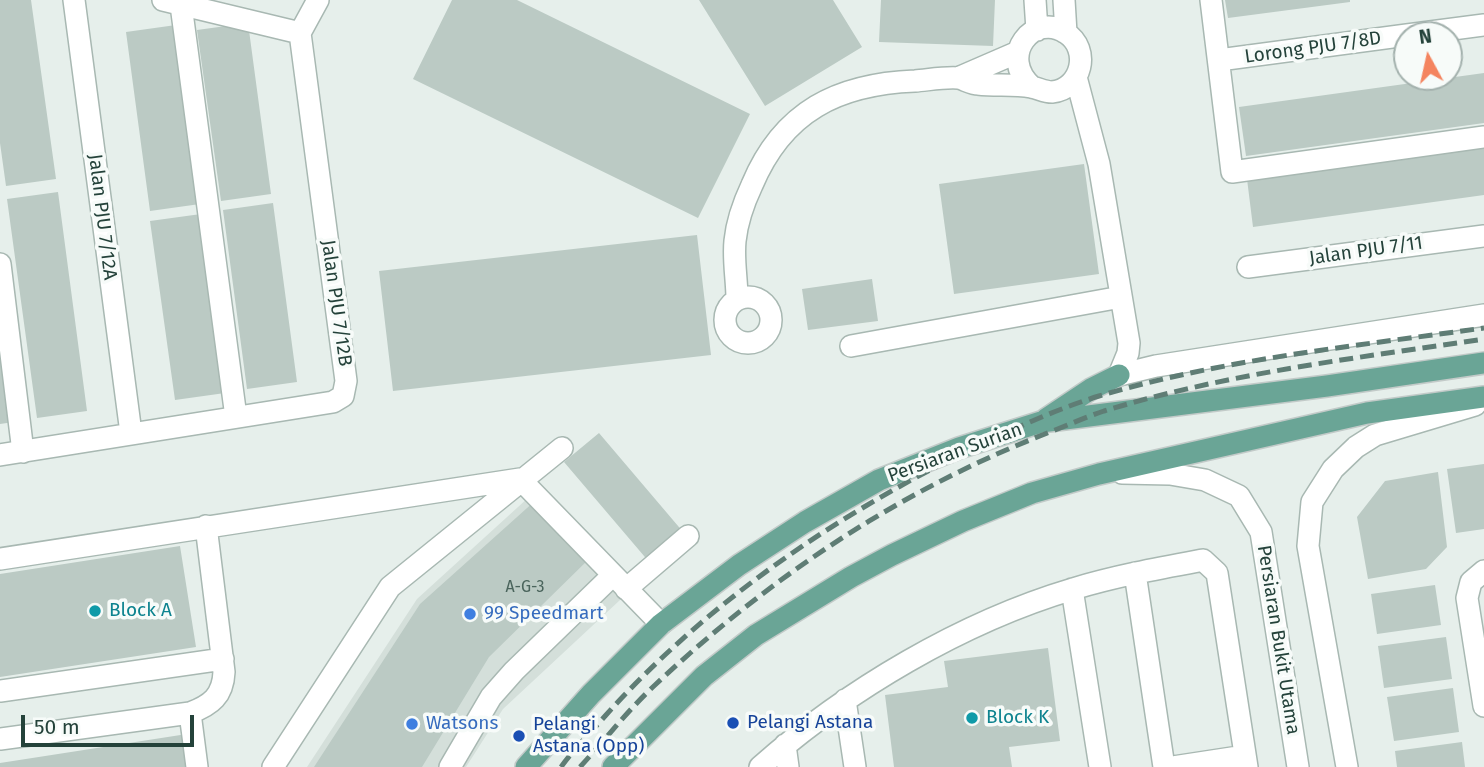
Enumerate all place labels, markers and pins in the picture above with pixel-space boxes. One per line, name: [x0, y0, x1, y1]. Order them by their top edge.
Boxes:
place label: Block A: [109, 600, 172, 622]
marker: Block A: [87, 603, 103, 619]
place label: 99 Speedmart: [484, 603, 604, 625]
marker: 99 Speedmart: [462, 606, 478, 622]
place label: Block K: [986, 707, 1049, 729]
marker: Block K: [964, 710, 980, 726]
place label: Pelangi Astana: [747, 712, 873, 734]
place label: Watsons: [426, 713, 498, 735]
place label: Pelangi Astana (Opp): [533, 714, 644, 758]
marker: Pelangi Astana: [725, 715, 741, 731]
marker: Watsons: [404, 716, 420, 732]
marker: Pelangi Astana (Opp): [511, 728, 527, 744]

